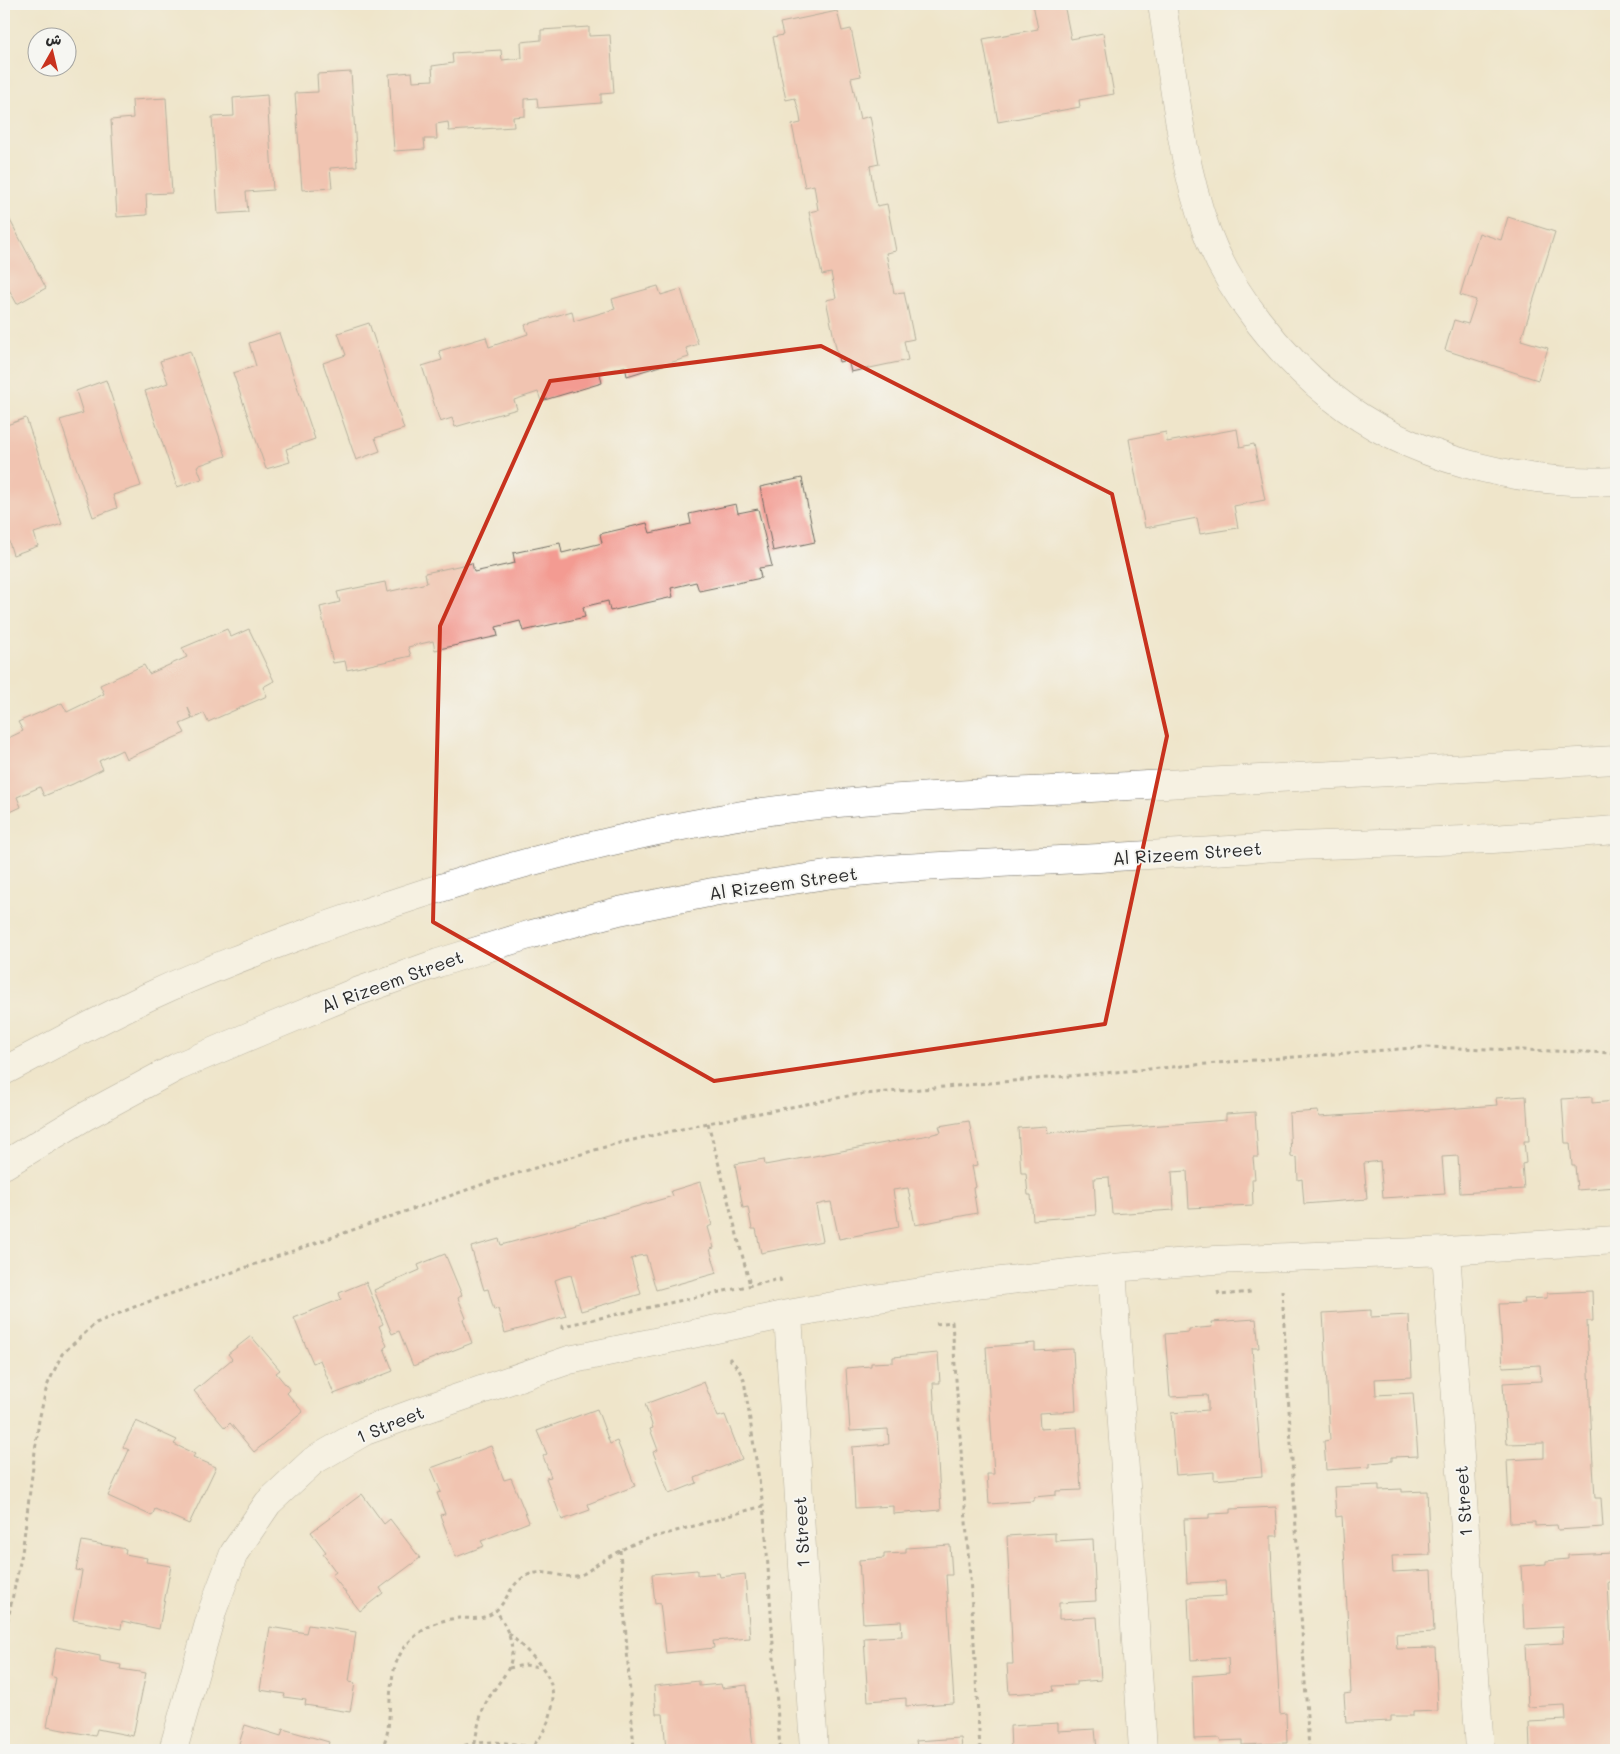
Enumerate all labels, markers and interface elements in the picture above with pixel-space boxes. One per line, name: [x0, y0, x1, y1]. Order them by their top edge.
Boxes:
north arrow: [28, 28, 78, 78]
text: ش: [45, 28, 63, 49]
street label: Al Rizeem Street: [1112, 836, 1262, 870]
street label: Al Rizeem Street: [707, 861, 859, 905]
street label: Al Rizeem Street: [318, 944, 466, 1018]
street label: 1 Street: [353, 1400, 427, 1448]
street label: 1 Street: [1449, 1465, 1477, 1537]
street label: 1 Street: [787, 1496, 815, 1568]

